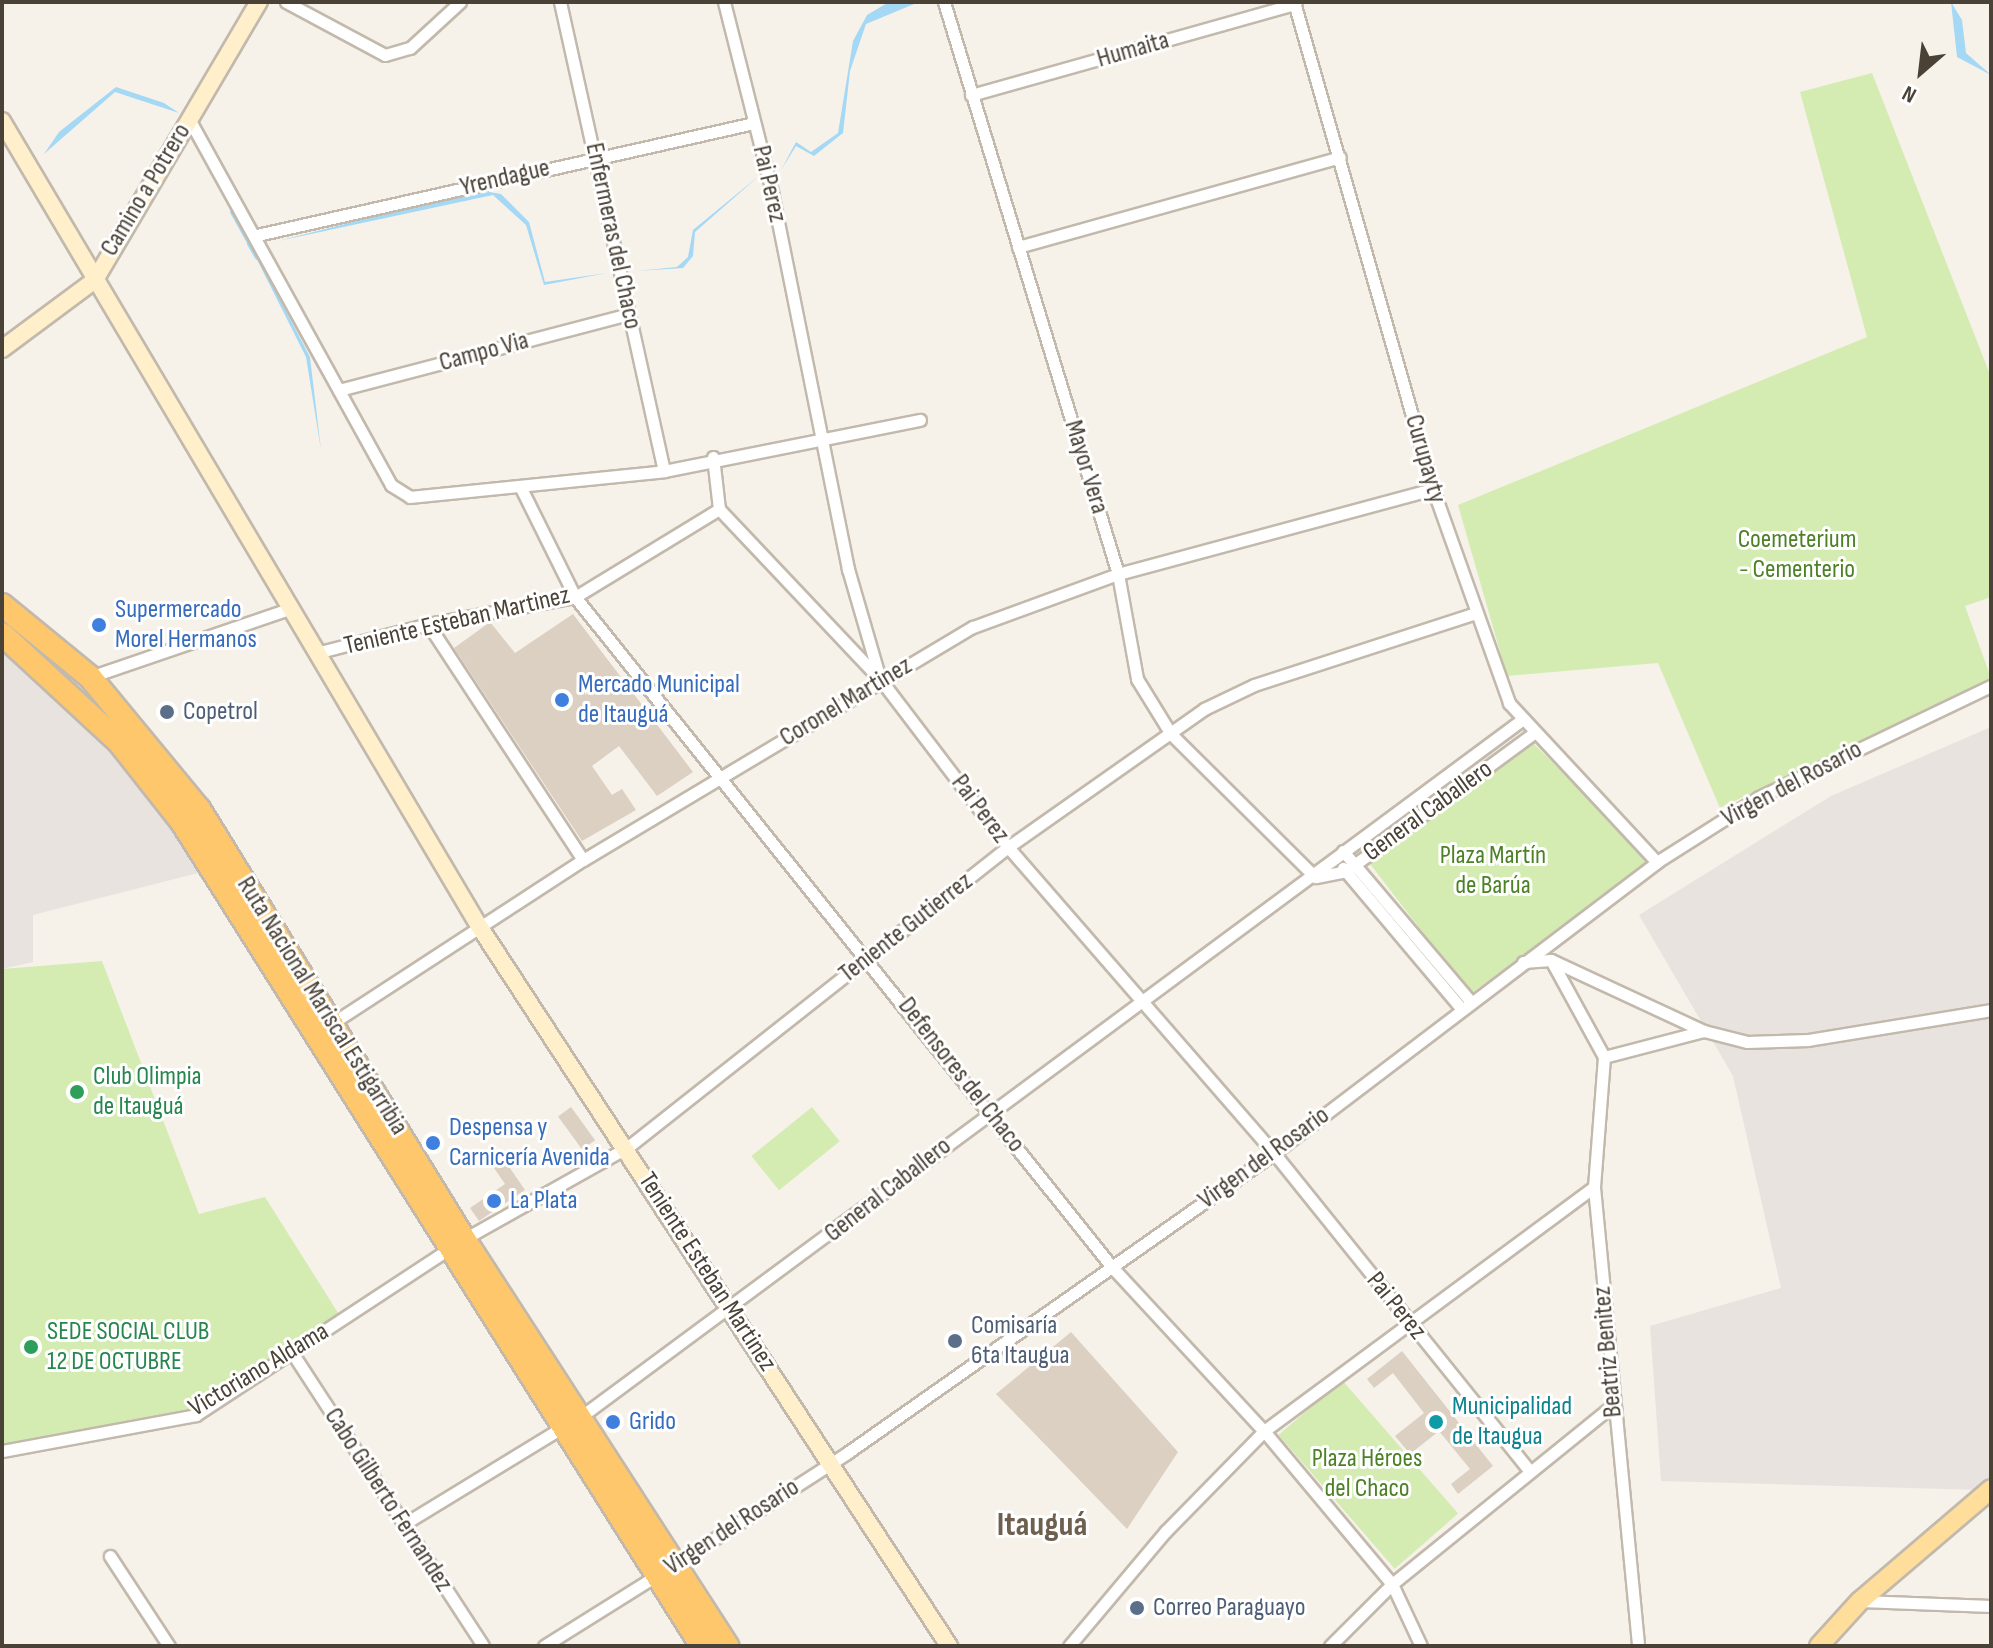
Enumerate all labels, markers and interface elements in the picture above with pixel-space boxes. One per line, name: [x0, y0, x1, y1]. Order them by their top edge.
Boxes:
street label: Humaita: [1093, 25, 1173, 75]
north arrow: [1881, 32, 1961, 112]
text: N: [1898, 79, 1921, 108]
street label: Camino a Potrero: [94, 118, 198, 262]
street label: Enfermeras del Chaco: [578, 140, 648, 332]
street label: Pai Perez: [745, 143, 793, 225]
street label: Yrendague: [457, 153, 553, 203]
street label: Campo Via: [436, 325, 532, 379]
street label: Curupayty: [1398, 411, 1452, 507]
street label: Mayor Vera: [1057, 417, 1115, 517]
park label: Coemeterium - Cementerio: [1738, 524, 1856, 586]
street label: Teniente Esteban Martinez: [341, 580, 573, 662]
place label: Supermercado Morel Hermanos: [115, 594, 257, 656]
marker: Supermercado Morel Hermanos: [90, 616, 108, 634]
street label: Coronel Martinez: [774, 650, 918, 754]
place label: Mercado Municipal de Itauguá: [578, 669, 740, 730]
marker: Mercado Municipal de Itauguá: [553, 691, 571, 709]
place label: Copetrol: [183, 696, 258, 728]
marker: Copetrol: [158, 703, 176, 721]
street label: Virgen del Rosario: [1717, 734, 1867, 834]
street label: General Caballero: [1357, 754, 1499, 868]
street label: Pai Perez: [944, 769, 1016, 849]
park label: Plaza Martín de Barúa: [1440, 840, 1546, 902]
street label: Teniente Gutierrez: [833, 866, 979, 990]
street label: Ruta Nacional Mariscal Estigarribia: [230, 871, 414, 1141]
street label: Defensores del Chaco: [891, 991, 1031, 1159]
place label: Club Olimpia de Itauguá: [93, 1061, 202, 1122]
marker: Club Olimpia de Itauguá: [68, 1083, 86, 1101]
street label: Virgen del Rosario: [1192, 1100, 1336, 1216]
place label: Despensa y Carnicería Avenida: [449, 1112, 610, 1174]
street label: General Caballero: [819, 1131, 957, 1249]
marker: Despensa y Carnicería Avenida: [424, 1134, 442, 1152]
street label: Teniente Esteban Martinez: [631, 1167, 783, 1377]
place label: La Plata: [510, 1185, 577, 1217]
marker: La Plata: [485, 1192, 503, 1210]
street label: Pai Perez: [1359, 1266, 1433, 1346]
street label: Beatriz Benitez: [1587, 1285, 1629, 1419]
place label: Comisaría 6ta Itaugua: [971, 1310, 1070, 1372]
place label: SEDE SOCIAL CLUB 12 DE OCTUBRE: [47, 1316, 209, 1378]
street label: Victoriano Aldama: [183, 1316, 335, 1424]
marker: Comisaría 6ta Itaugua: [946, 1332, 964, 1350]
marker: SEDE SOCIAL CLUB 12 DE OCTUBRE: [22, 1338, 40, 1356]
place label: Municipalidad de Itaugua: [1452, 1391, 1572, 1452]
street label: Cabo Gilberto Fernandez: [317, 1402, 459, 1598]
place label: Grido: [629, 1406, 676, 1438]
marker: Grido: [604, 1413, 622, 1431]
marker: Municipalidad de Itaugua: [1427, 1413, 1445, 1431]
park label: Plaza Héroes del Chaco: [1312, 1443, 1422, 1504]
street label: Virgen del Rosario: [659, 1472, 805, 1582]
district label: Itauguá: [997, 1505, 1087, 1545]
place label: Correo Paraguayo: [1153, 1592, 1305, 1624]
marker: Correo Paraguayo: [1128, 1599, 1146, 1617]

